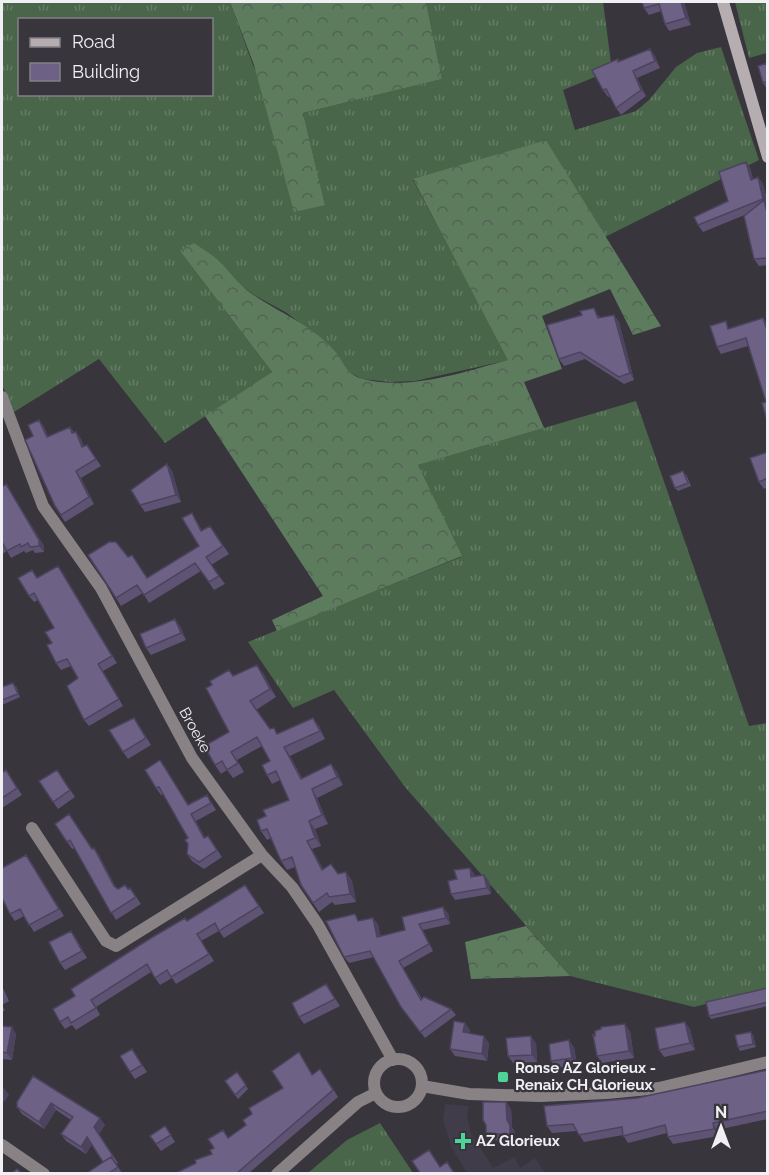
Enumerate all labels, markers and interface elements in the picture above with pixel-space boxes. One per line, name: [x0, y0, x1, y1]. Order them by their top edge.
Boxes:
legend: [18, 18, 213, 96]
text: Road: [72, 31, 115, 52]
text: Building: [72, 61, 140, 82]
street label: Broeke: [175, 704, 215, 756]
place label: Ronse AZ Glorieux - Renaix CH Glorieux: [515, 1059, 656, 1094]
marker: Ronse AZ Glorieux - Renaix CH Glorieux: [496, 1070, 510, 1084]
north arrow: [691, 1097, 751, 1157]
text: N: [715, 1103, 727, 1122]
marker: AZ Glorieux: [454, 1132, 472, 1150]
place label: AZ Glorieux: [476, 1132, 560, 1150]

